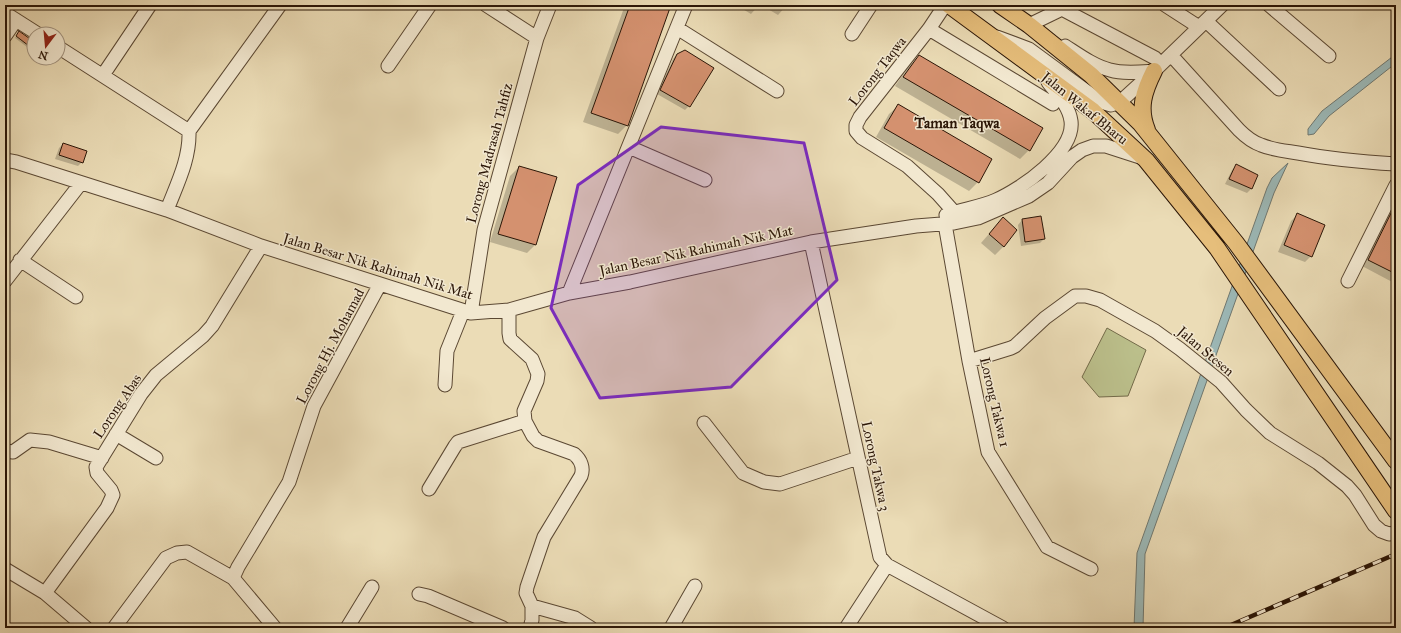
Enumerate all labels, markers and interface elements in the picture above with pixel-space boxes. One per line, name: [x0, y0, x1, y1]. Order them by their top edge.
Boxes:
north arrow: [26, 26, 66, 66]
street label: Lorong Taqwa: [845, 33, 911, 110]
text: N: [36, 47, 50, 63]
street label: Jalan Wakaf Bharu: [1036, 67, 1132, 149]
street label: Lorong Madrasah Tahfiz: [463, 81, 517, 225]
district label: Taman Taqwa: [914, 114, 1000, 133]
street label: Jalan Besar Nik Rahimah Nik Mat: [596, 222, 795, 281]
street label: Jalan Besar Nik Rahimah Nik Mat: [279, 229, 475, 304]
street label: Lorong Hj. Mohamad: [293, 286, 368, 407]
street label: Jalan Stesen: [1172, 321, 1238, 381]
street label: Lorong Takwa 1: [976, 356, 1013, 449]
street label: Lorong Abas: [90, 371, 145, 442]
street label: Lorong Takwa 3: [858, 419, 893, 513]

